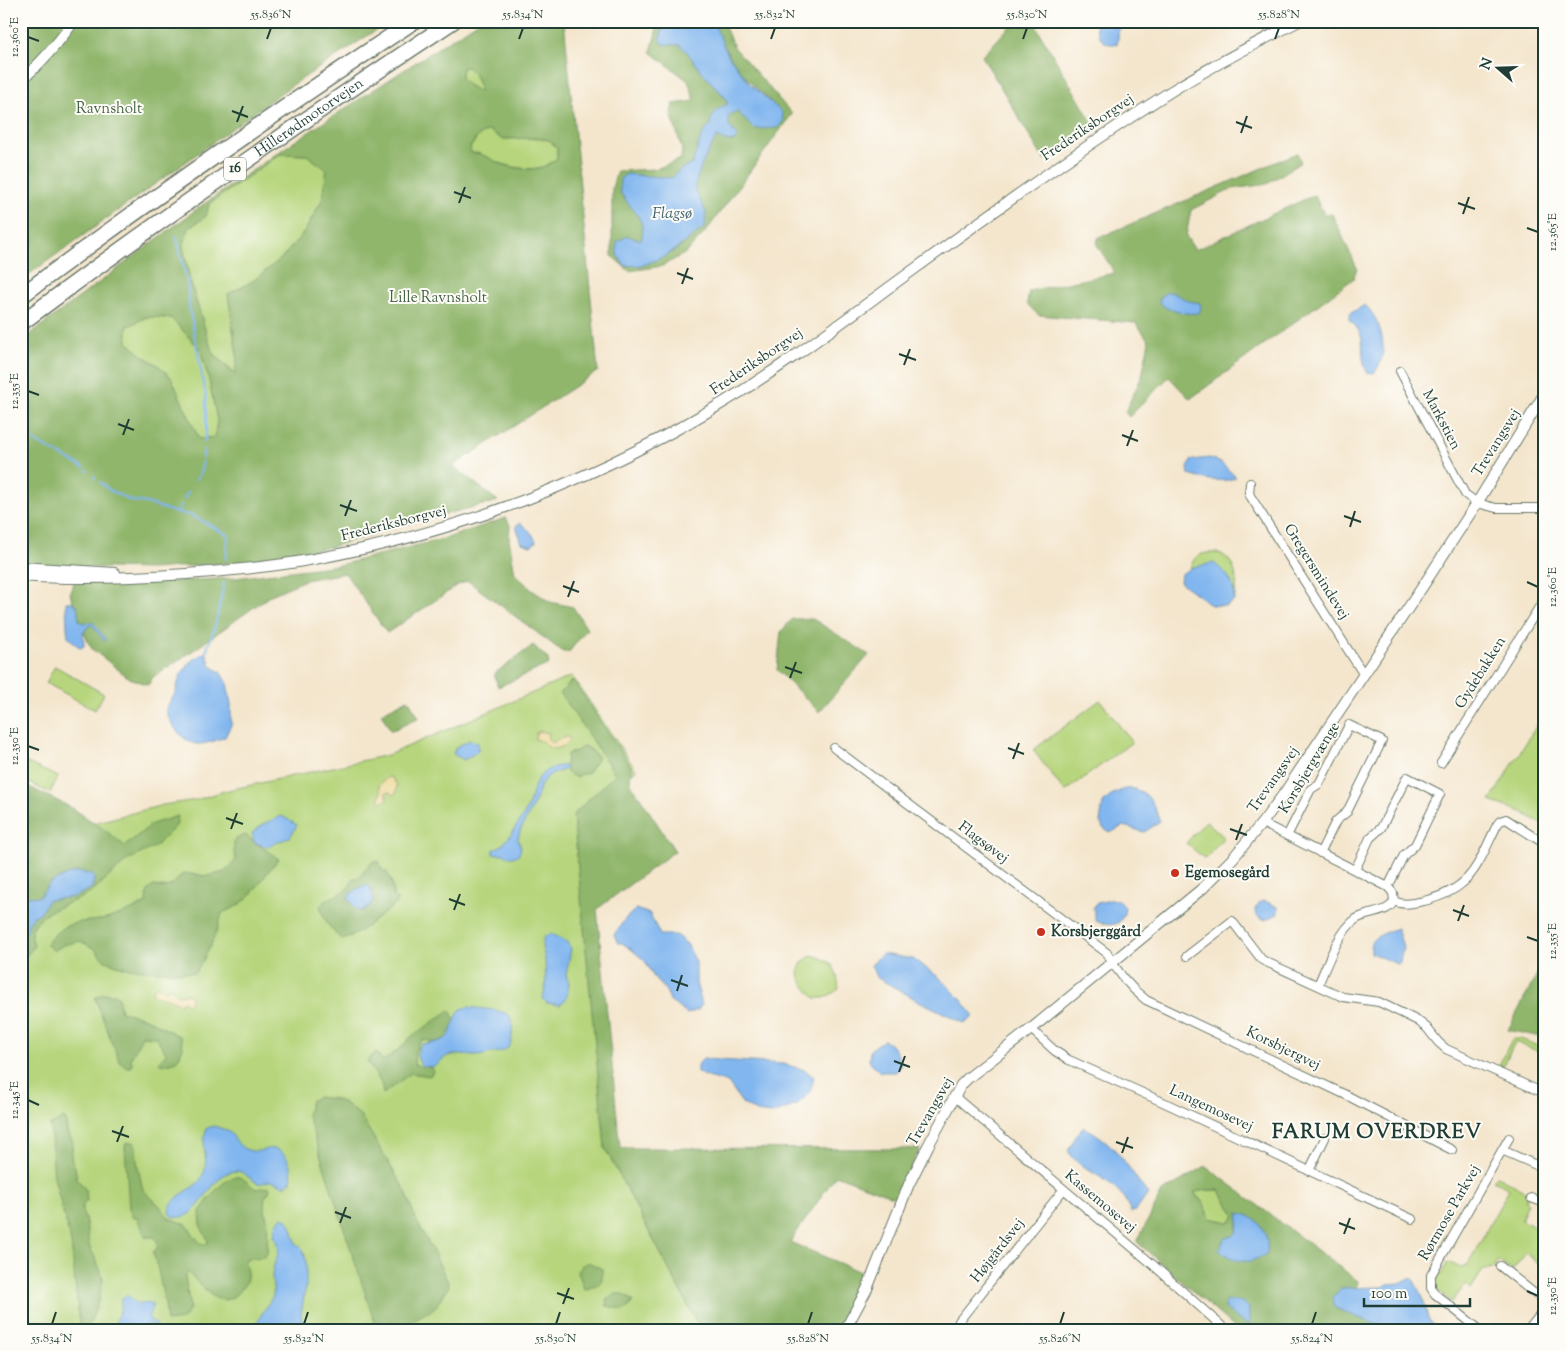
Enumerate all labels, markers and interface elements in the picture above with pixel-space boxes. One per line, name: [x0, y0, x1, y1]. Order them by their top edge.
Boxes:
text: 55.836°N: [250, 6, 292, 24]
text: 55.834°N: [502, 6, 544, 24]
text: 55.832°N: [754, 6, 796, 24]
text: 55.830°N: [1006, 6, 1048, 24]
text: 55.828°N: [1257, 6, 1300, 24]
text: 12.360°E: [6, 16, 24, 57]
north arrow: [1474, 42, 1524, 92]
text: N: [1476, 56, 1499, 73]
street label: Hillerødmotorvejen: [251, 73, 368, 162]
street label: Frederiksborgvej: [1038, 89, 1138, 167]
park label: Ravnsholt: [76, 99, 142, 120]
road number: 16: [224, 157, 246, 180]
water label: Flagsø: [652, 203, 692, 226]
text: 12.365°E: [1544, 212, 1562, 251]
park label: Lille Ravnsholt: [389, 288, 487, 309]
street label: Frederiksborgvej: [707, 323, 807, 401]
text: 12.355°E: [6, 372, 24, 409]
street label: Markstien: [1416, 386, 1466, 454]
street label: Trevangsvej: [1468, 405, 1526, 481]
street label: Frederiksborgvej: [339, 501, 449, 547]
street label: Gregersmindevej: [1278, 520, 1354, 624]
text: 12.360°E: [1544, 566, 1562, 607]
street label: Gydebakken: [1450, 633, 1512, 713]
street label: Korsbjergvænge: [1274, 718, 1346, 818]
text: 12.350°E: [6, 726, 24, 765]
street label: Trevangsvej: [1243, 743, 1305, 817]
street label: Flagsøvej: [953, 817, 1013, 869]
place label: Egemosegård: [1185, 863, 1270, 884]
marker: Egemosegård: [1169, 867, 1181, 879]
place label: Korsbjerggård: [1051, 922, 1142, 943]
text: 12.355°E: [1544, 922, 1562, 959]
marker: Korsbjerggård: [1035, 926, 1047, 938]
street label: Korsbjergvej: [1242, 1022, 1324, 1076]
street label: Trevangsvej: [903, 1074, 959, 1150]
text: 12.345°E: [6, 1080, 24, 1119]
street label: Langemosevej: [1166, 1080, 1256, 1138]
district label: FARUM OVERDREV: [1272, 1119, 1482, 1148]
street label: Rørmose Parkvej: [1414, 1161, 1486, 1265]
street label: Kassemosevej: [1059, 1166, 1141, 1238]
street label: Højgårdsvej: [966, 1214, 1030, 1288]
scale bar: [1364, 1276, 1470, 1308]
text: 12.350°E: [1544, 1276, 1562, 1315]
text: 100 m: [1371, 1284, 1408, 1305]
text: 55.834°N: [31, 1330, 73, 1348]
text: 55.832°N: [283, 1330, 325, 1348]
text: 55.830°N: [535, 1330, 577, 1348]
text: 55.828°N: [786, 1330, 829, 1348]
text: 55.826°N: [1038, 1330, 1081, 1348]
text: 55.824°N: [1290, 1330, 1333, 1348]

